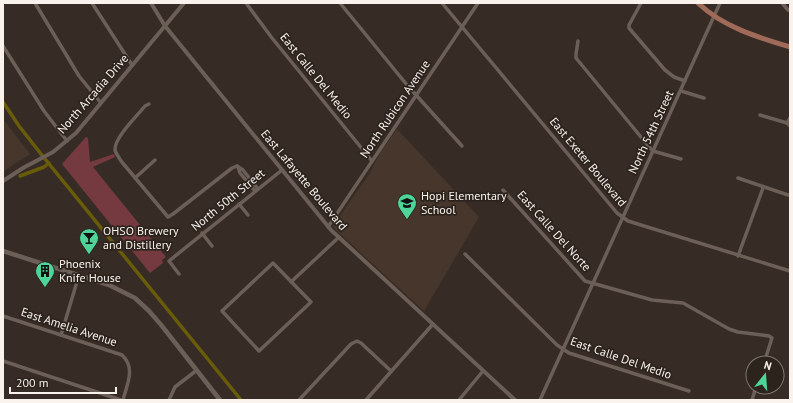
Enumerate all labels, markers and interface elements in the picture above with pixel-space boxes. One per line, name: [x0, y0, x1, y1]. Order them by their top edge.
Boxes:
street label: East Calle Del Medio: [277, 30, 356, 122]
street label: North Arcadia Drive: [54, 51, 131, 137]
street label: North Rubicon Avenue: [356, 57, 433, 160]
street label: North 54th Street: [625, 88, 676, 176]
street label: East Exeter Boulevard: [547, 114, 630, 209]
street label: East Lafayette Boulevard: [258, 126, 351, 233]
street label: North 50th Street: [188, 165, 268, 234]
street label: East Calle Del Norte: [514, 187, 594, 274]
place label: Hopi Elementary School: [421, 188, 507, 217]
school or university icon: Hopi Elementary School: [396, 192, 418, 220]
place label: OHSO Brewery and Distillery: [103, 223, 179, 252]
bar icon: OHSO Brewery and Distillery: [78, 227, 100, 255]
place label: Phoenix Knife House: [59, 256, 121, 285]
building icon: Phoenix Knife House: [34, 260, 56, 288]
street label: East Amelia Avenue: [19, 304, 119, 349]
street label: East Calle Del Medio: [569, 333, 674, 382]
north arrow: [745, 355, 785, 395]
text: N: [762, 358, 773, 373]
scale bar: [10, 369, 116, 395]
text: 200 m: [16, 375, 49, 390]

